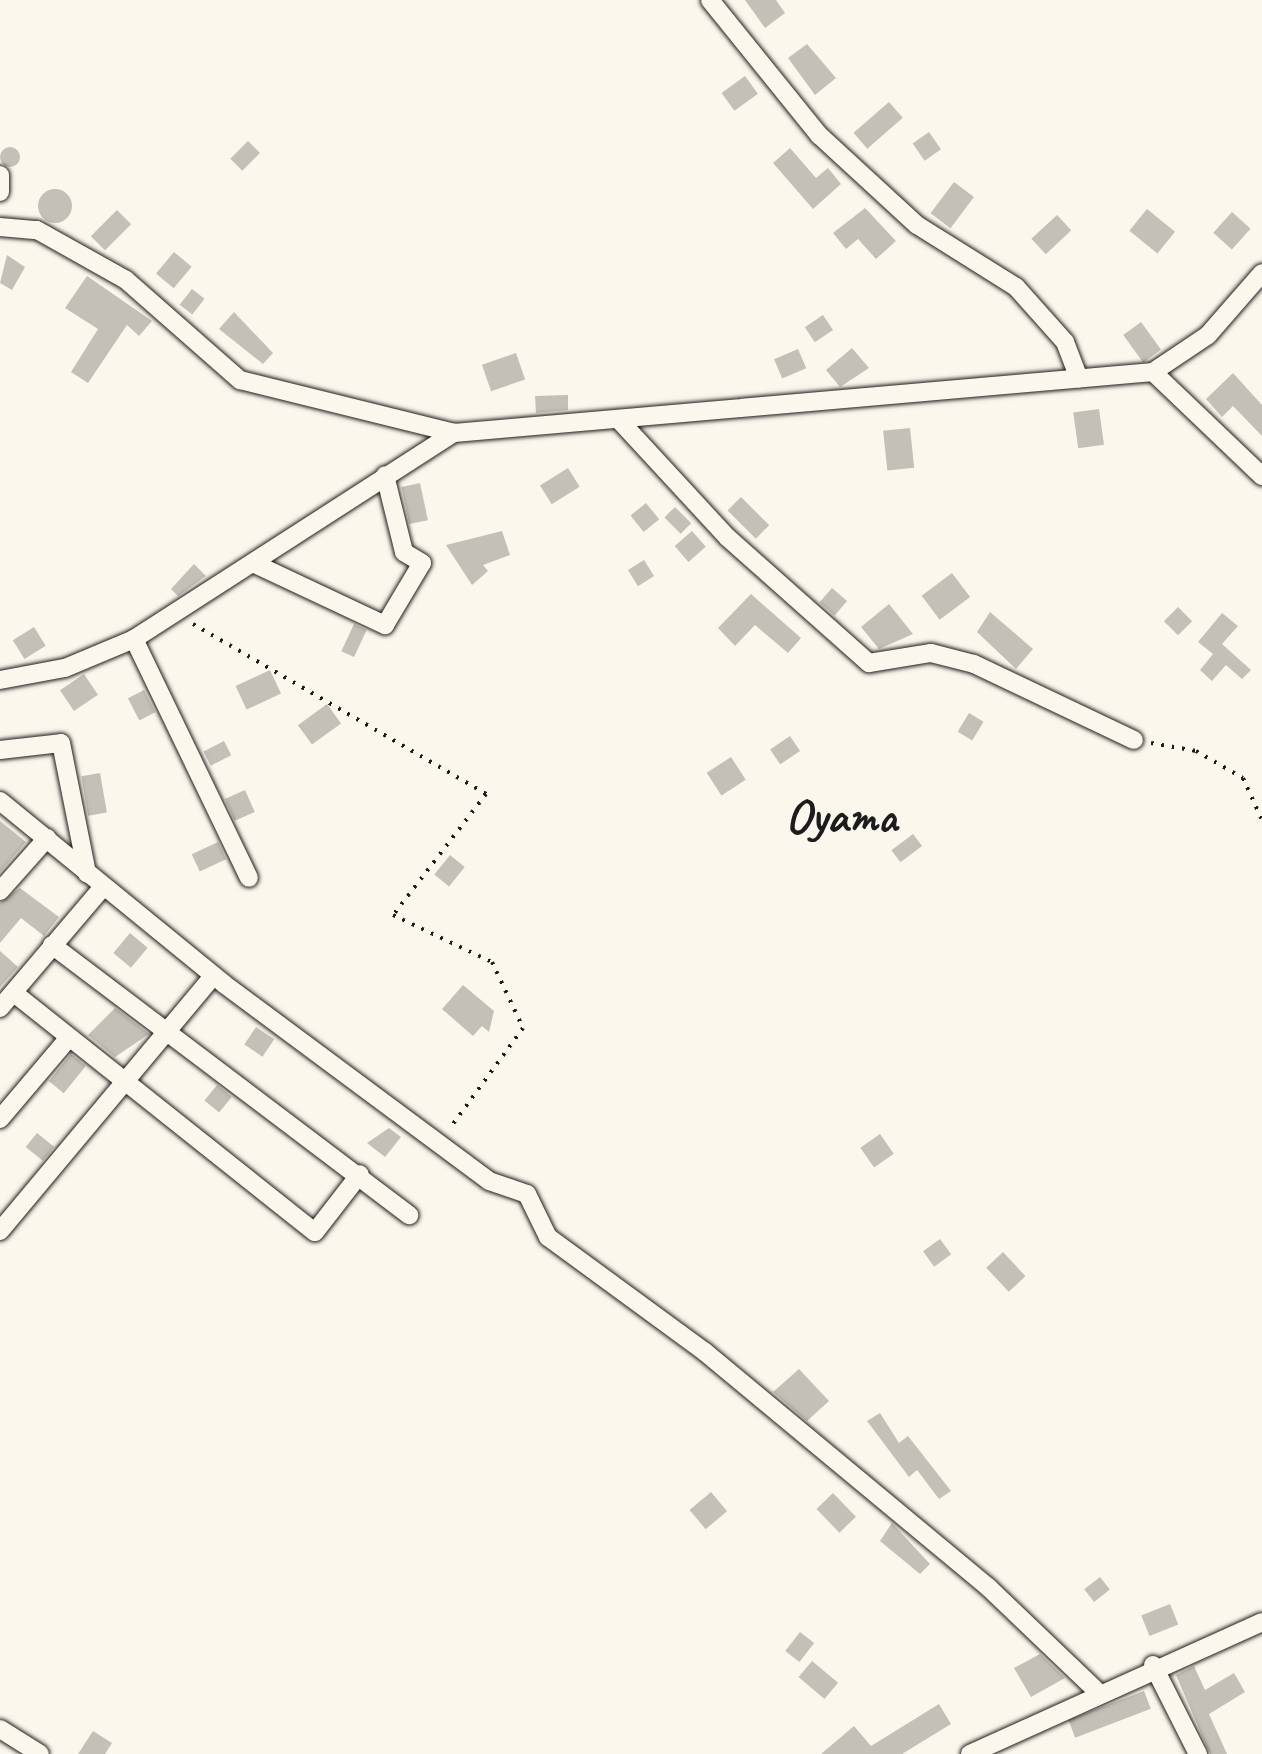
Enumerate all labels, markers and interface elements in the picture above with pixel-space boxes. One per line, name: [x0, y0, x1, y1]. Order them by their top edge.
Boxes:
district label: Oyama: [785, 788, 897, 846]

